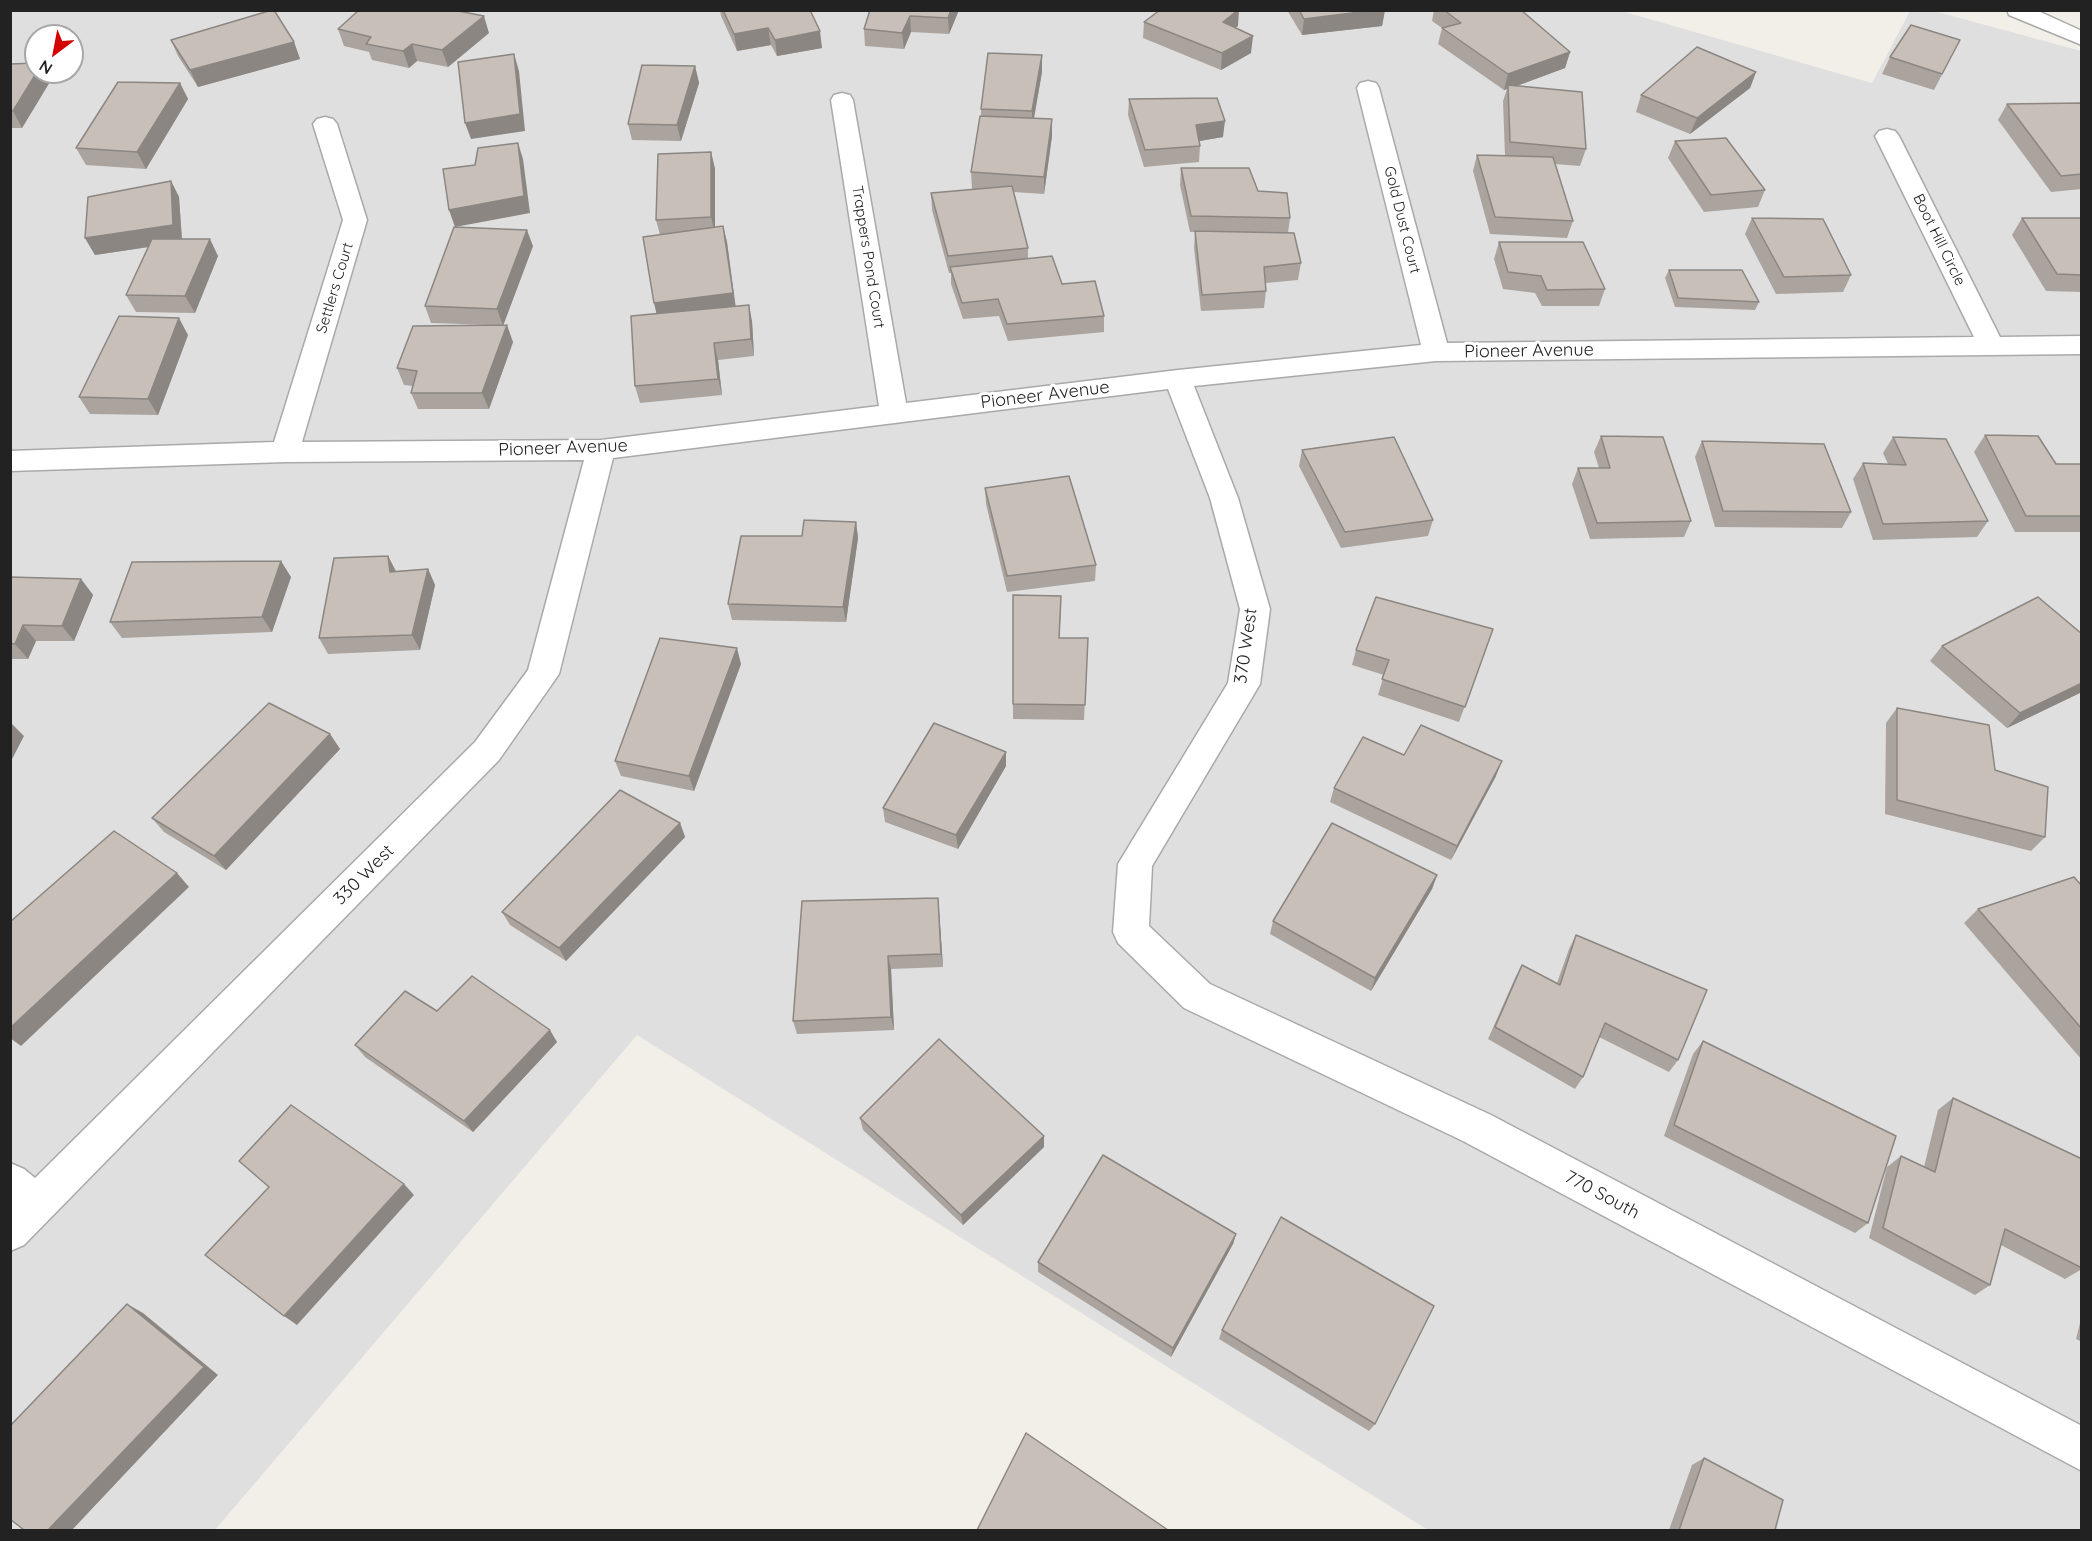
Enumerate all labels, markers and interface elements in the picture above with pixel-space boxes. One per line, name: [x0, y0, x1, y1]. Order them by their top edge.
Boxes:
north arrow: [24, 24, 84, 84]
text: N: [35, 56, 56, 79]
street label: Gold Dust Court: [1380, 165, 1424, 275]
street label: Trappers Pond Court: [848, 184, 888, 330]
street label: Boot Hill Circle: [1909, 191, 1969, 289]
street label: Settlers Court: [313, 240, 357, 336]
street label: Pioneer Avenue: [1464, 339, 1594, 363]
street label: Pioneer Avenue: [979, 376, 1111, 414]
street label: Pioneer Avenue: [498, 435, 628, 461]
street label: 370 West: [1230, 607, 1262, 685]
street label: 330 West: [329, 840, 399, 910]
street label: 770 South: [1561, 1166, 1643, 1224]

